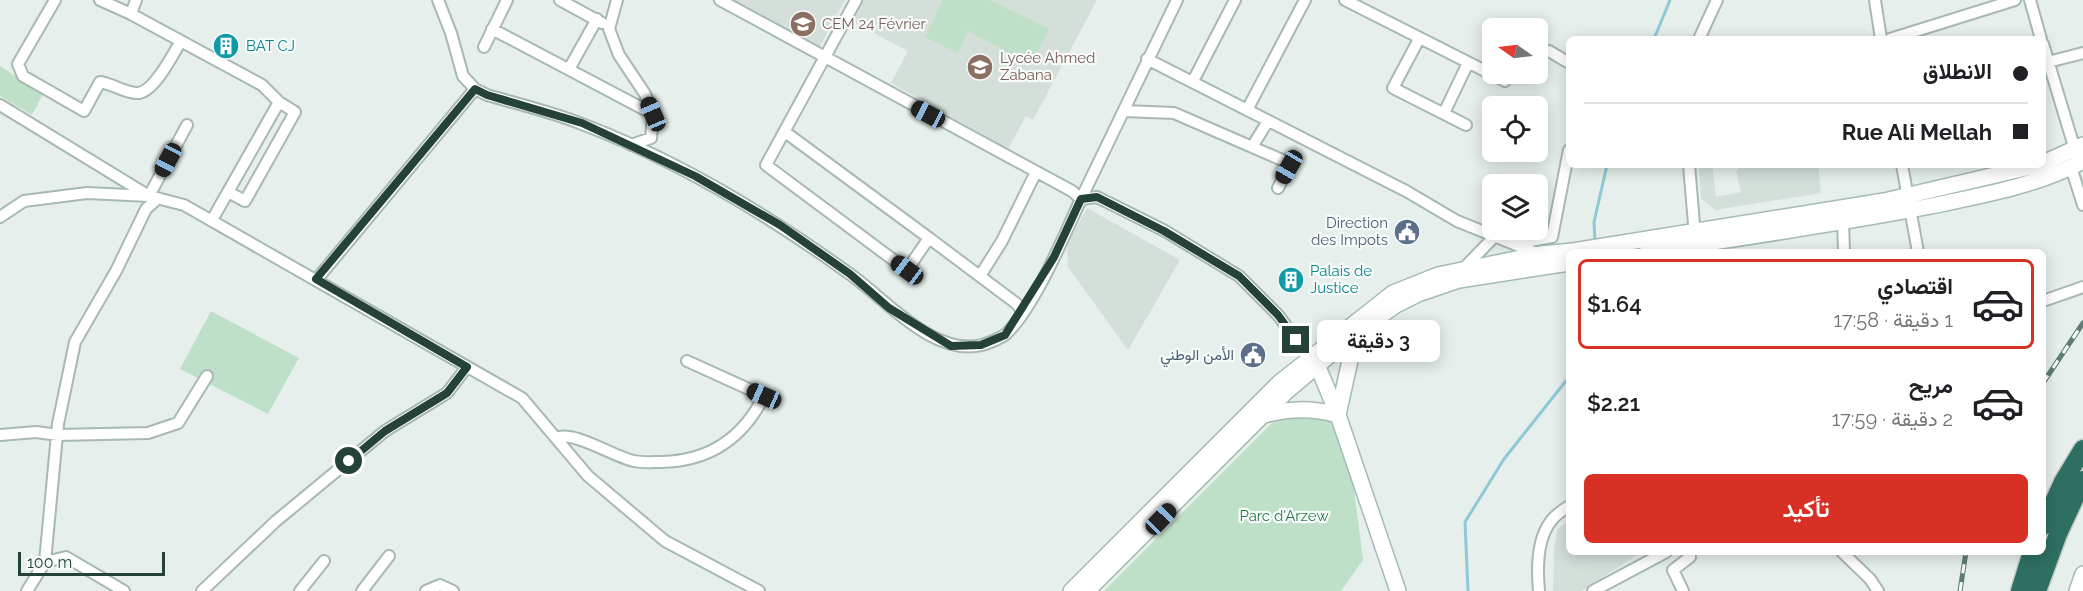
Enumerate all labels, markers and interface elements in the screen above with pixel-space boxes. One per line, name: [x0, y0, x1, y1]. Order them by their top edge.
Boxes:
school or university icon: CEM 24 Février: [788, 9, 818, 39]
place label: CEM 24 Février: [822, 15, 927, 33]
north arrow: [1482, 18, 1548, 84]
map controls: [1482, 18, 1548, 240]
building icon: BAT CJ: [211, 31, 241, 61]
place label: BAT CJ: [246, 37, 295, 55]
place label: Lycée Ahmed Zabana: [1000, 49, 1095, 84]
school or university icon: Lycée Ahmed Zabana: [965, 52, 995, 82]
text: الانطلاق: [1923, 58, 1992, 84]
car: [638, 94, 668, 134]
button: locate: [1482, 96, 1548, 162]
car: [908, 98, 948, 130]
text: Rue Ali Mellah: [1842, 119, 1992, 145]
car: [152, 140, 184, 180]
car: [1272, 147, 1306, 187]
button: layers: [1482, 174, 1548, 240]
place label: Direction des Impots: [1311, 214, 1388, 249]
public building icon: Direction des Impots: [1392, 217, 1422, 247]
car: [887, 252, 927, 288]
place label: Palais de Justice: [1310, 262, 1372, 297]
building icon: Palais de Justice: [1276, 265, 1306, 295]
text: اقتصادي: [1877, 273, 1953, 299]
icon: car: [1971, 277, 2025, 331]
text: $1.64: [1587, 291, 1642, 317]
text: 1 دقيقة · 17:58: [1833, 308, 1953, 332]
callout: 3 دقيقة: [1317, 319, 1440, 361]
route end: [1282, 326, 1309, 353]
text: 3 دقيقة: [1347, 329, 1410, 353]
public building icon: الأمن الوطني: [1238, 340, 1268, 370]
place label: الأمن الوطني: [1160, 346, 1234, 368]
text: مريح: [1909, 372, 1953, 398]
icon: car: [1971, 376, 2025, 430]
car: [744, 380, 784, 412]
text: $2.21: [1587, 390, 1640, 416]
text: 2 دقيقة · 17:59: [1832, 407, 1953, 431]
route start: [335, 447, 362, 474]
button: تأكيد: [1584, 474, 2028, 543]
car: [1142, 500, 1180, 538]
park label: Parc d'Arzew: [1239, 507, 1329, 525]
scale bar: [18, 549, 165, 576]
text: 100 m: [27, 553, 72, 572]

